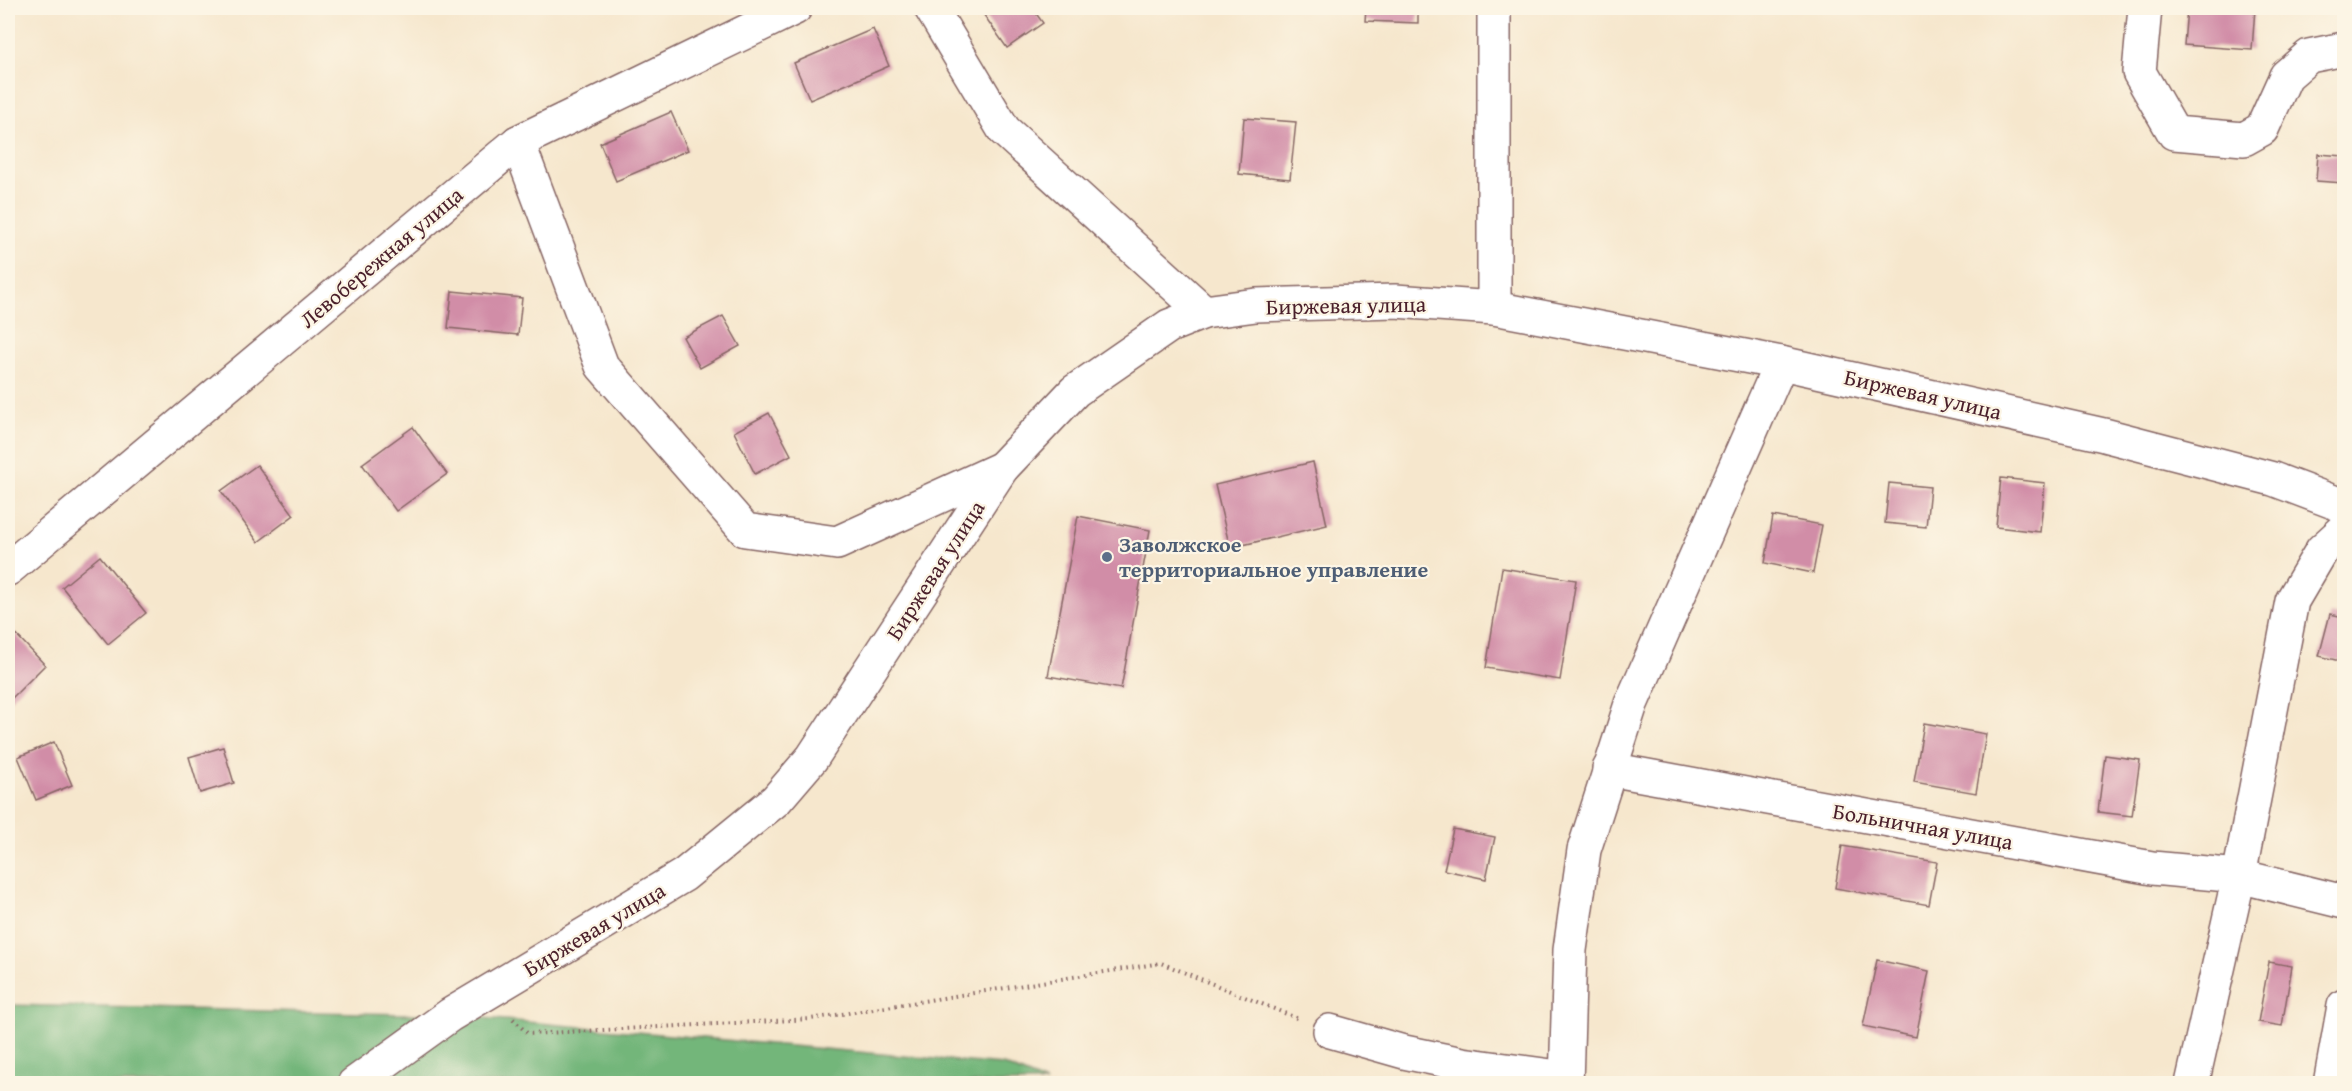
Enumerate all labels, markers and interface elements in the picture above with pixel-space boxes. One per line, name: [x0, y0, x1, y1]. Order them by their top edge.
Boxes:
street label: Левобережная улица: [292, 179, 470, 335]
street label: Биржевая улица: [1266, 288, 1427, 322]
street label: Биржевая улица: [1841, 360, 2005, 428]
street label: Биржевая улица: [878, 494, 992, 646]
place label: Заволжское территориальное управление: [1119, 528, 1428, 585]
marker: Заволжское территориальное управление: [1100, 550, 1114, 564]
street label: Больничная улица: [1830, 794, 2016, 858]
street label: Биржевая улица: [517, 874, 671, 984]

